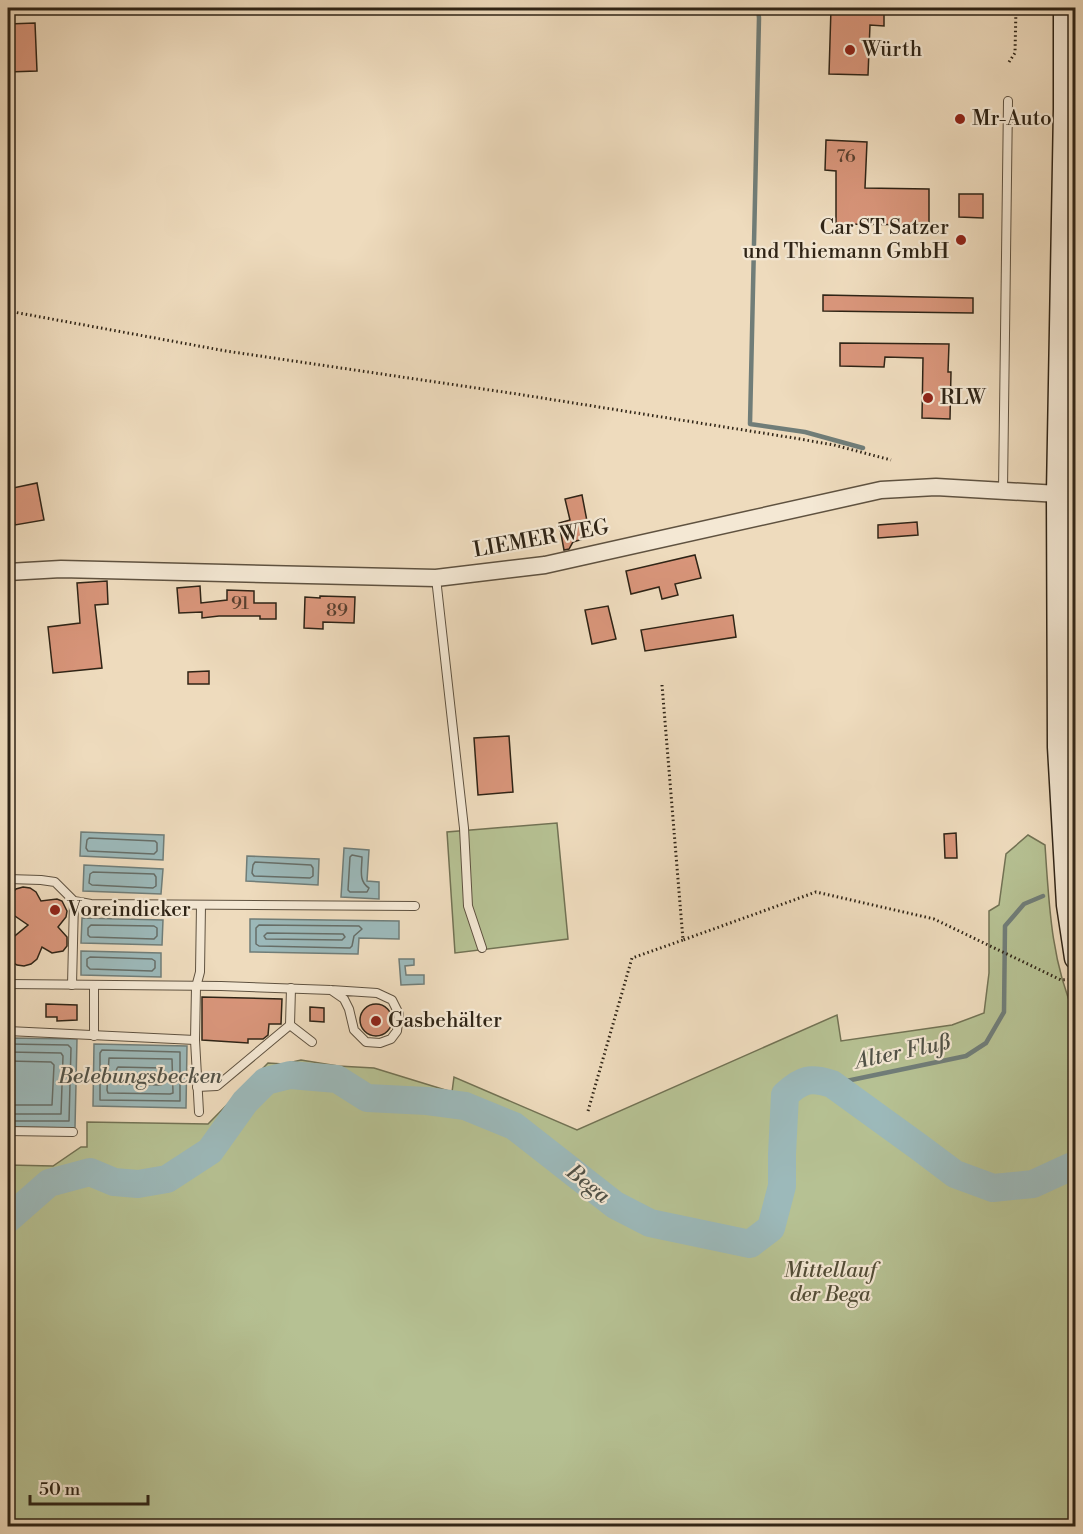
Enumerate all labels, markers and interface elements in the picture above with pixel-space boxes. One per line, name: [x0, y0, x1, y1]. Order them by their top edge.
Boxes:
place label: Würth: [861, 37, 923, 63]
marker: Würth: [843, 43, 857, 57]
place label: Mr-Auto: [972, 106, 1052, 132]
marker: Mr-Auto: [953, 112, 967, 126]
house number: 76: [836, 145, 856, 168]
place label: Car ST Satzer und Thiemann GmbH: [743, 215, 949, 265]
marker: Car ST Satzer und Thiemann GmbH: [954, 233, 968, 247]
place label: RLW: [940, 385, 987, 411]
marker: RLW: [921, 391, 935, 405]
street label: LIEMER WEG: [471, 514, 611, 564]
house number: 91: [231, 592, 249, 615]
house number: 89: [326, 599, 348, 622]
place label: Voreindicker: [66, 897, 191, 923]
marker: Voreindicker: [48, 903, 62, 917]
place label: Gasbehälter: [388, 1008, 502, 1034]
marker: Gasbehälter: [369, 1014, 383, 1028]
water label: Alter Fluß: [851, 1029, 953, 1076]
water label: Belebungsbecken: [57, 1063, 223, 1090]
water label: Bega: [560, 1158, 616, 1210]
park label: Mittellauf der Bega: [784, 1258, 882, 1308]
scale bar: [30, 1468, 148, 1506]
text: 50 m: [39, 1478, 81, 1501]

